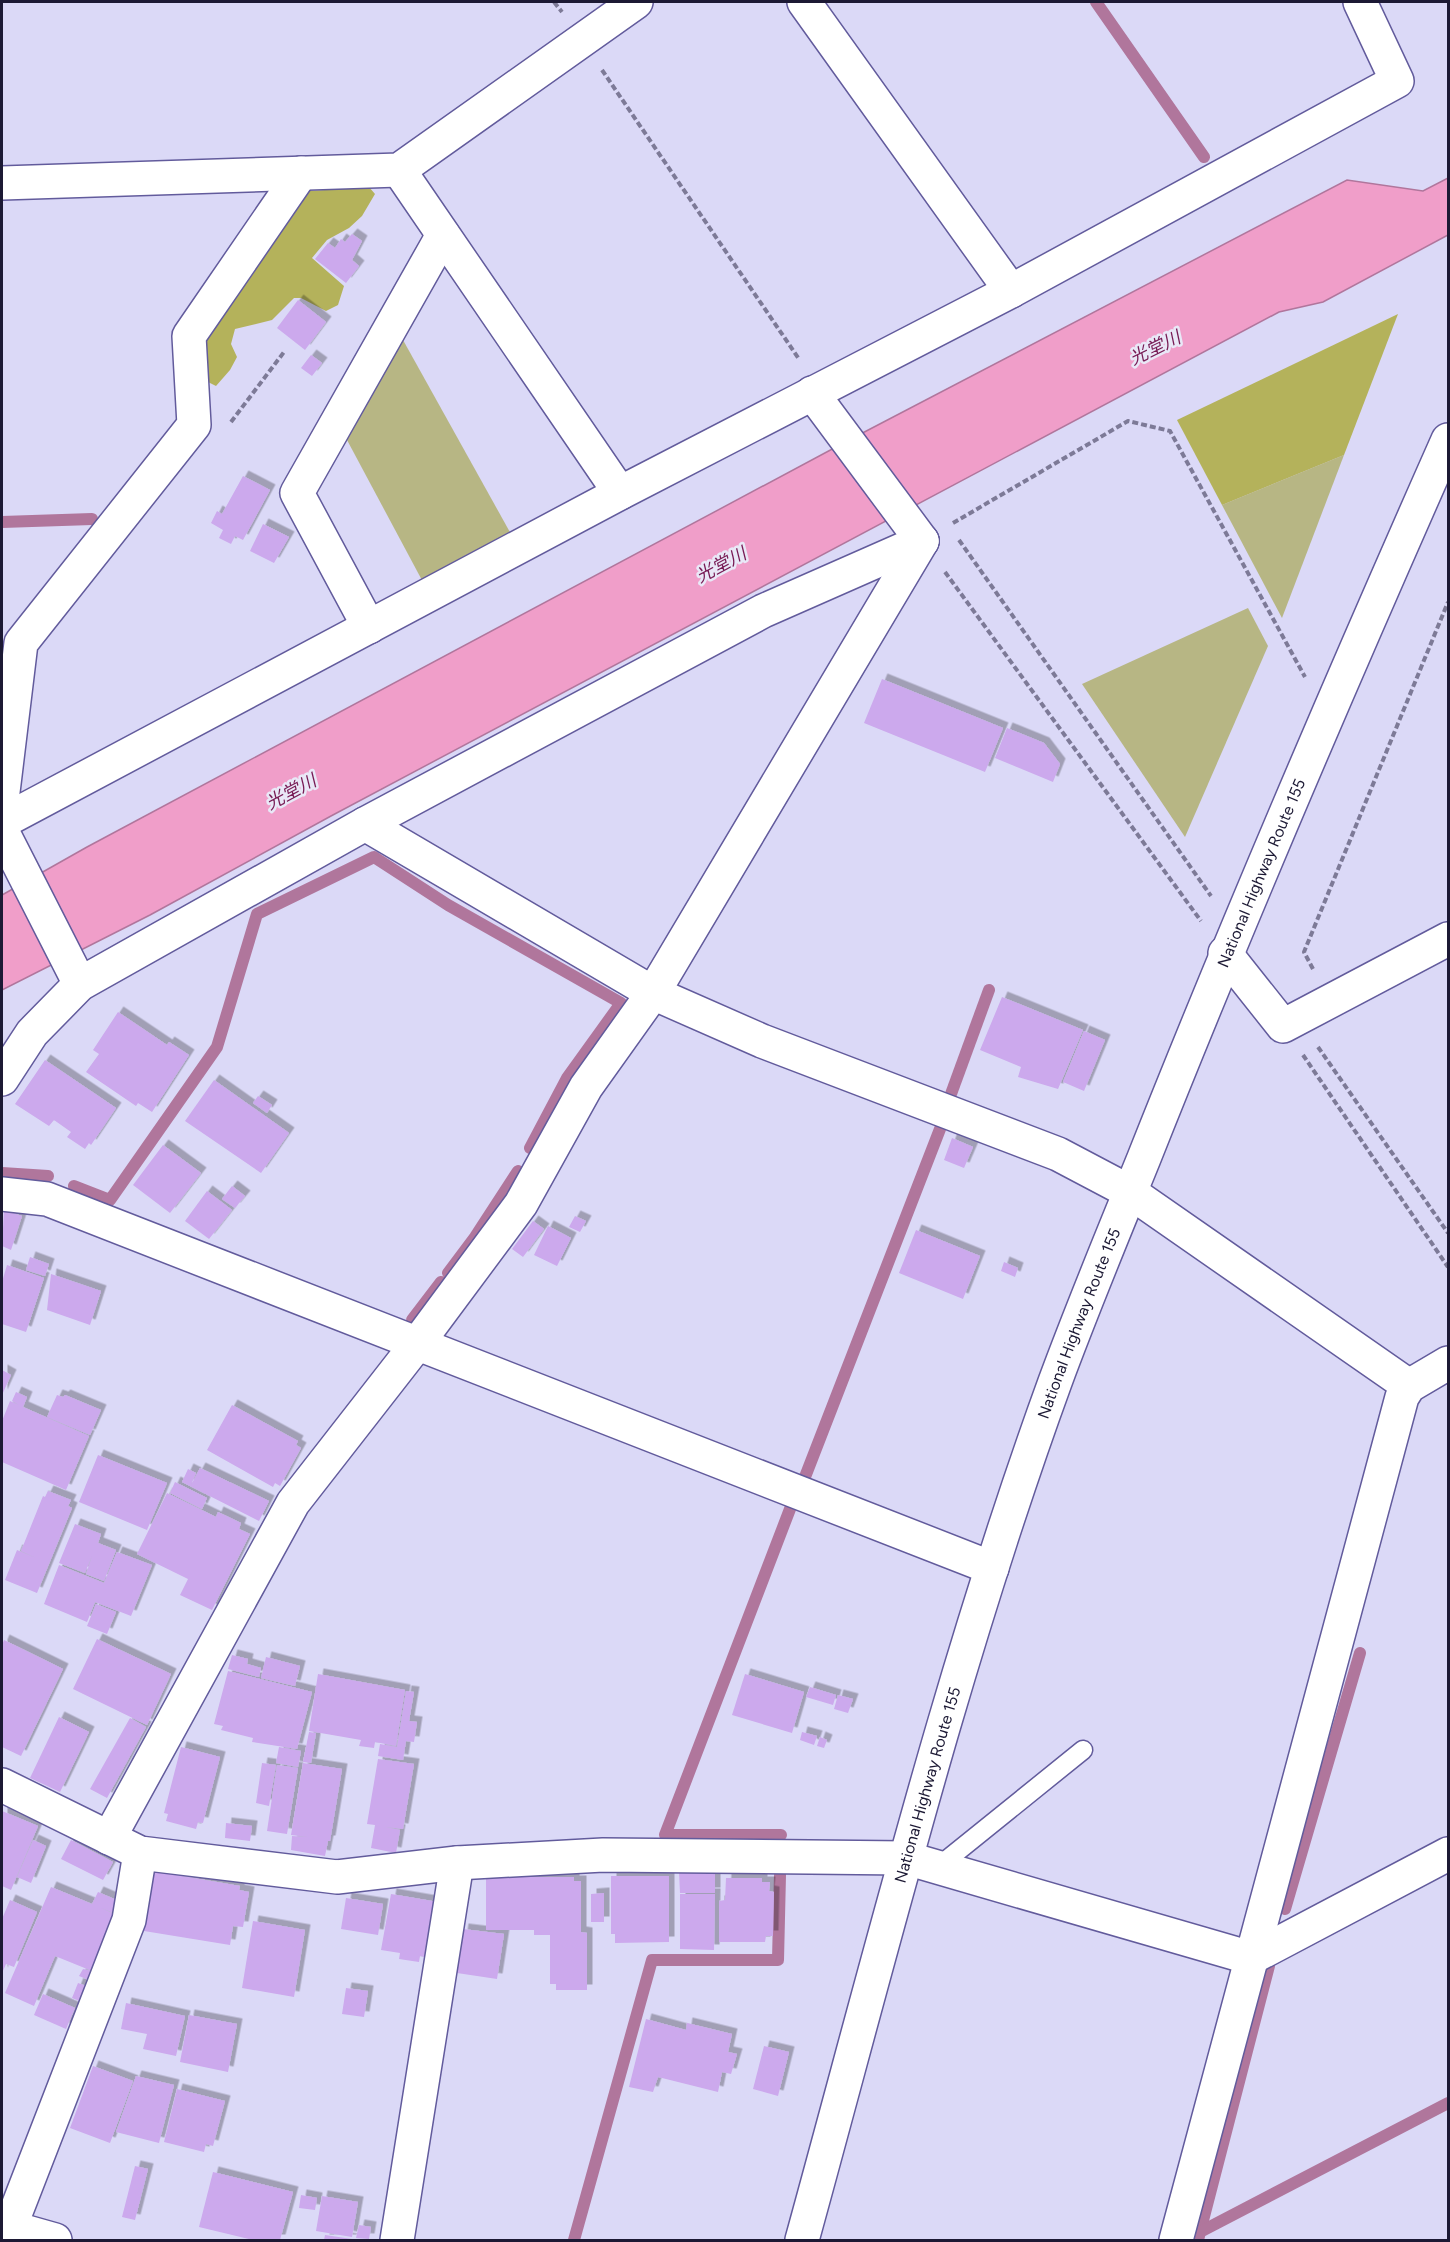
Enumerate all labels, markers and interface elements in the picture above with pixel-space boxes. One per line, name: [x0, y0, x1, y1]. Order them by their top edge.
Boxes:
water label: 光堂川: [1126, 325, 1186, 370]
water label: 光堂川: [692, 542, 752, 587]
water label: 光堂川: [262, 769, 322, 814]
street label: National Highway Route 155: [1213, 776, 1309, 970]
street label: National Highway Route 155: [1033, 1225, 1124, 1421]
street label: National Highway Route 155: [890, 1685, 964, 1885]

